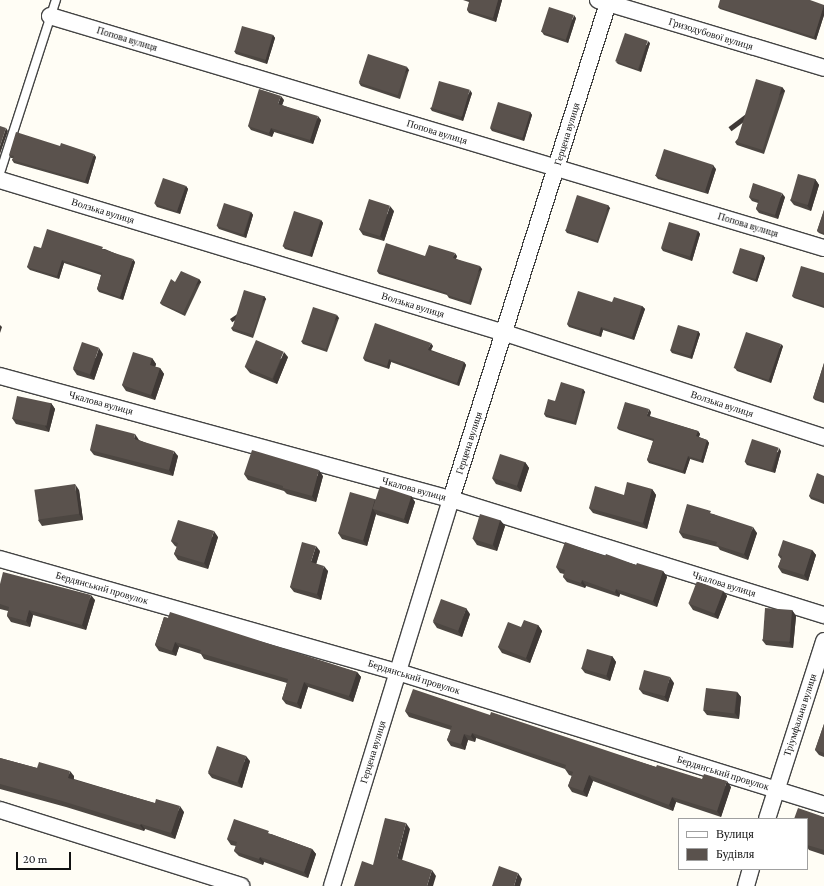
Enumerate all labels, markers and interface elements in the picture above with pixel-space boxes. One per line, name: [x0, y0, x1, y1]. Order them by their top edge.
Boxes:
street label: Гризодубової вулиця: [667, 15, 755, 53]
street label: Попова вулиця: [95, 24, 159, 54]
street label: Герцена вулиця: [552, 101, 582, 167]
street label: Попова вулиця: [405, 117, 469, 147]
street label: Волзька вулиця: [70, 196, 136, 226]
street label: Попова вулиця: [716, 210, 780, 240]
street label: Волзька вулиця: [380, 290, 446, 320]
street label: Волзька вулиця: [689, 388, 755, 420]
street label: Чкалова вулиця: [68, 389, 134, 417]
street label: Герцена вулиця: [453, 410, 485, 476]
street label: Чкалова вулиця: [381, 475, 447, 503]
street label: Бердянський провулок: [54, 569, 150, 607]
street label: Чкалова вулиця: [691, 569, 757, 599]
street label: Бердянський провулок: [367, 657, 461, 697]
street label: Тріумфальна вулиця: [781, 672, 819, 758]
street label: Герцена вулиця: [358, 719, 388, 785]
street label: Бердянський провулок: [676, 753, 770, 793]
legend: [678, 818, 808, 870]
text: Вулиця: [716, 827, 754, 841]
scale bar: [18, 844, 73, 870]
text: Будівля: [716, 847, 754, 861]
text: 20 m: [23, 852, 47, 866]

